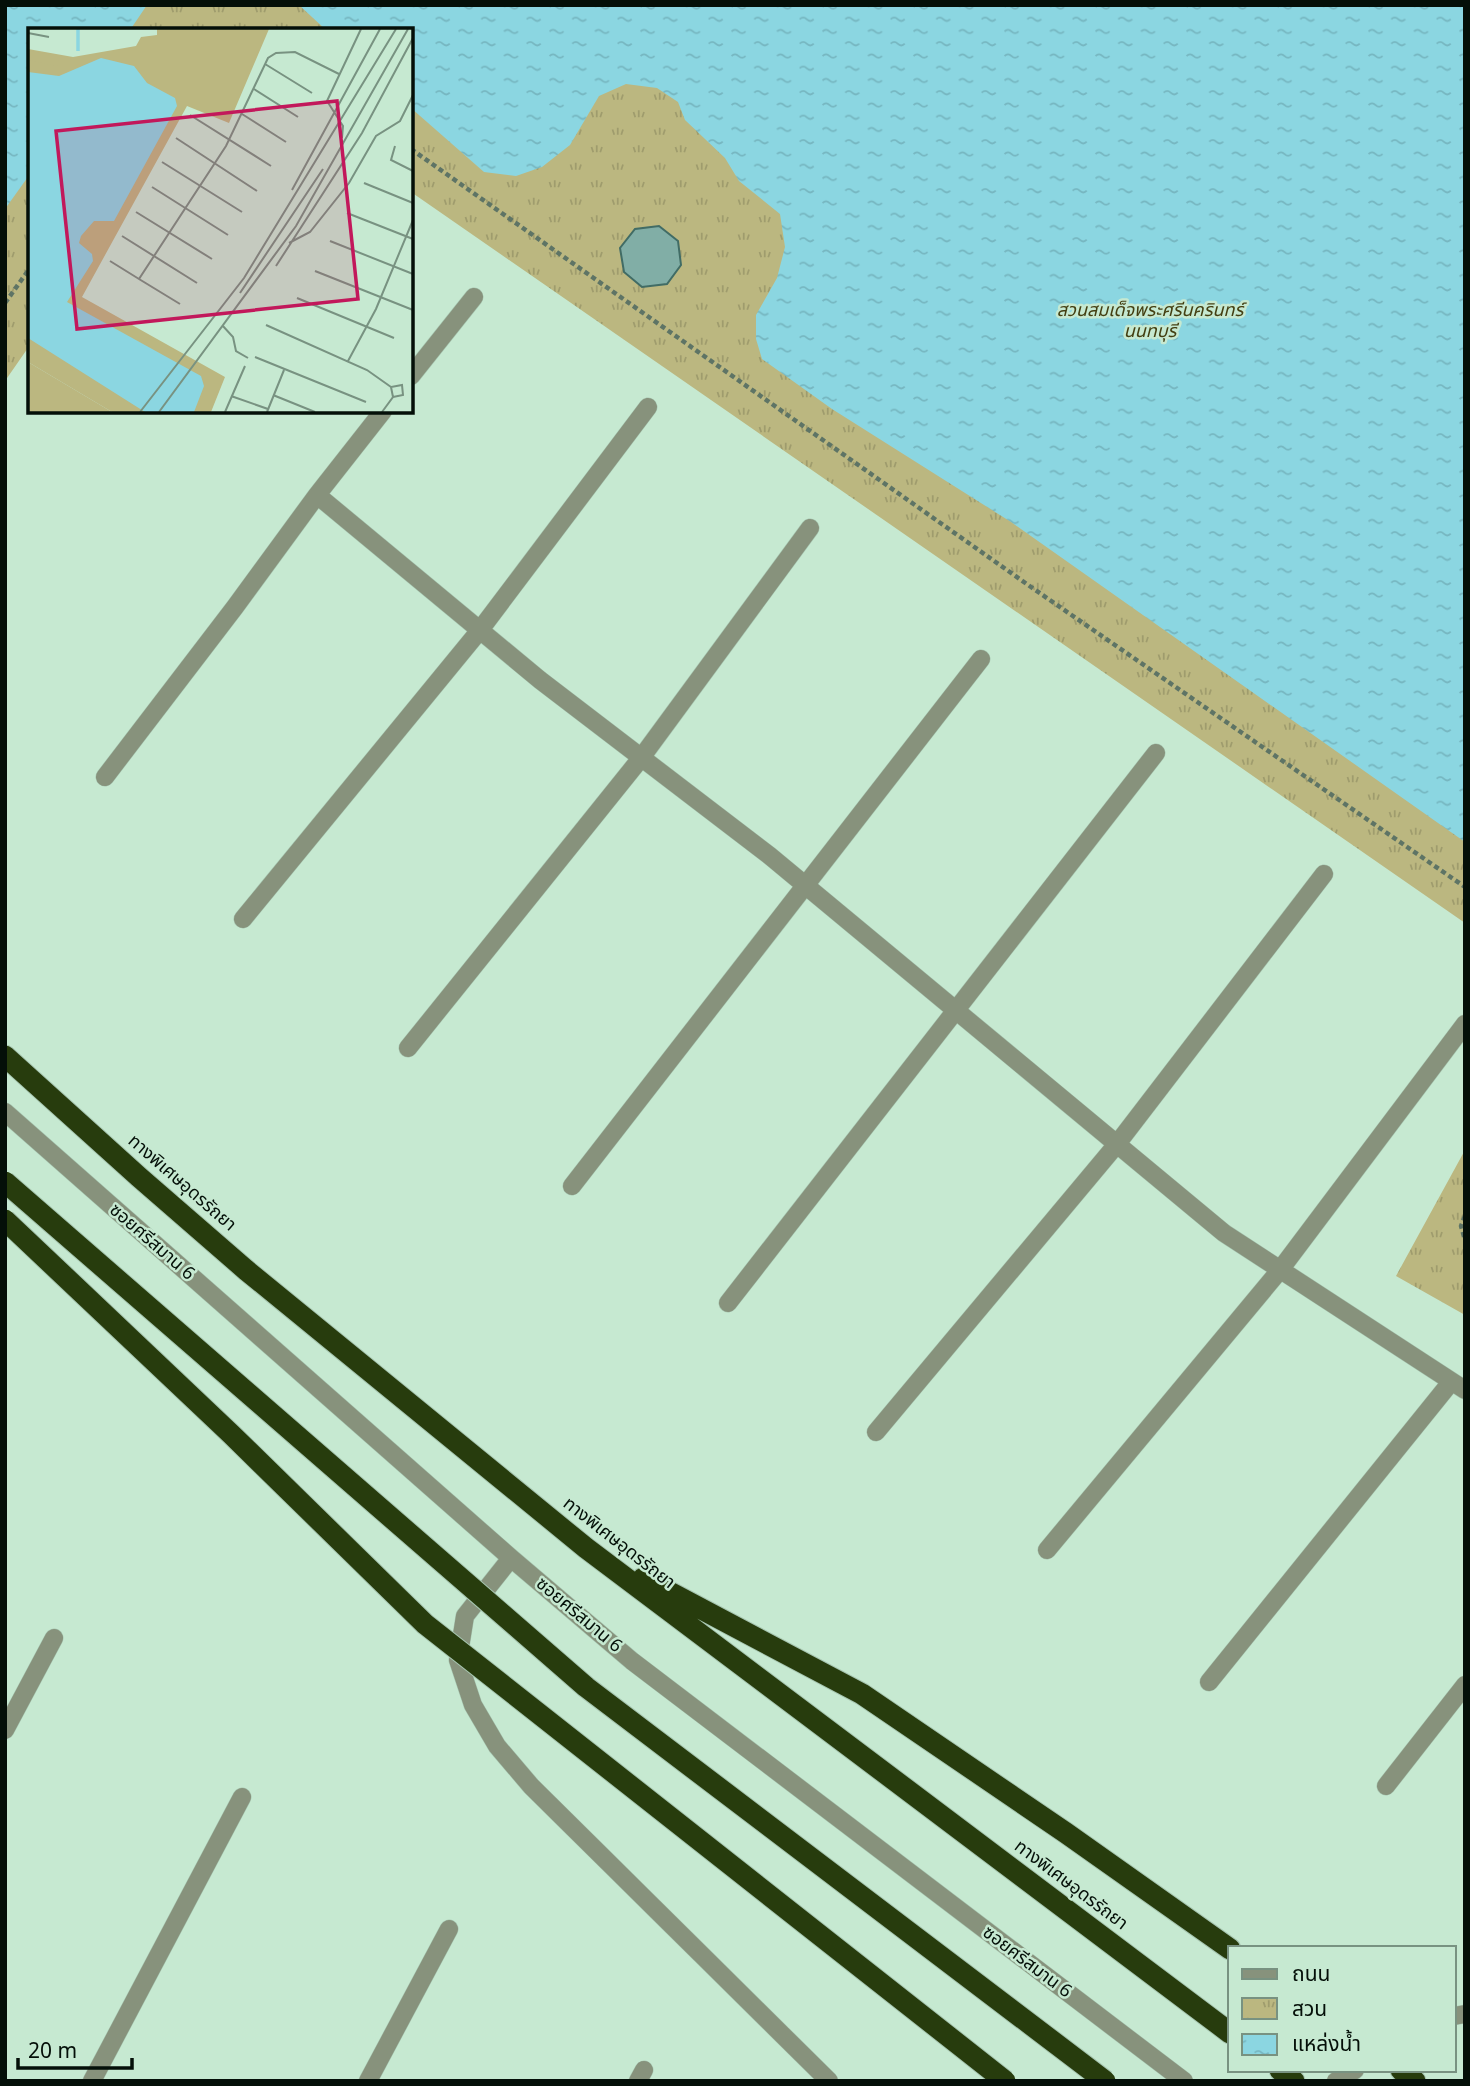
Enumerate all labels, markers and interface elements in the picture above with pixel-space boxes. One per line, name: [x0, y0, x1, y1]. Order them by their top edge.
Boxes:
inset map: [28, 28, 413, 413]
park label: สวนสมเด็จพระศรีนครินทร์ นนทบุรี: [1057, 297, 1247, 345]
street label: ทางพิเศษอุดรรัถยา: [122, 1128, 242, 1238]
street label: ซอยศรีสมาน 6: [103, 1197, 201, 1287]
street label: ทางพิเศษอุดรรัถยา: [557, 1490, 681, 1596]
street label: ซอยศรีสมาน 6: [530, 1571, 628, 1659]
street label: ทางพิเศษอุดรรัถยา: [1008, 1833, 1134, 1937]
street label: ซอยศรีสมาน 6: [977, 1919, 1077, 2005]
legend: [1228, 1946, 1456, 2072]
text: ถนน: [1292, 1959, 1330, 1990]
text: สวน: [1292, 1994, 1327, 2025]
scale bar: [18, 2026, 131, 2070]
text: แหล่งน้ำ: [1292, 2029, 1361, 2060]
text: 20 m: [28, 2036, 77, 2067]

